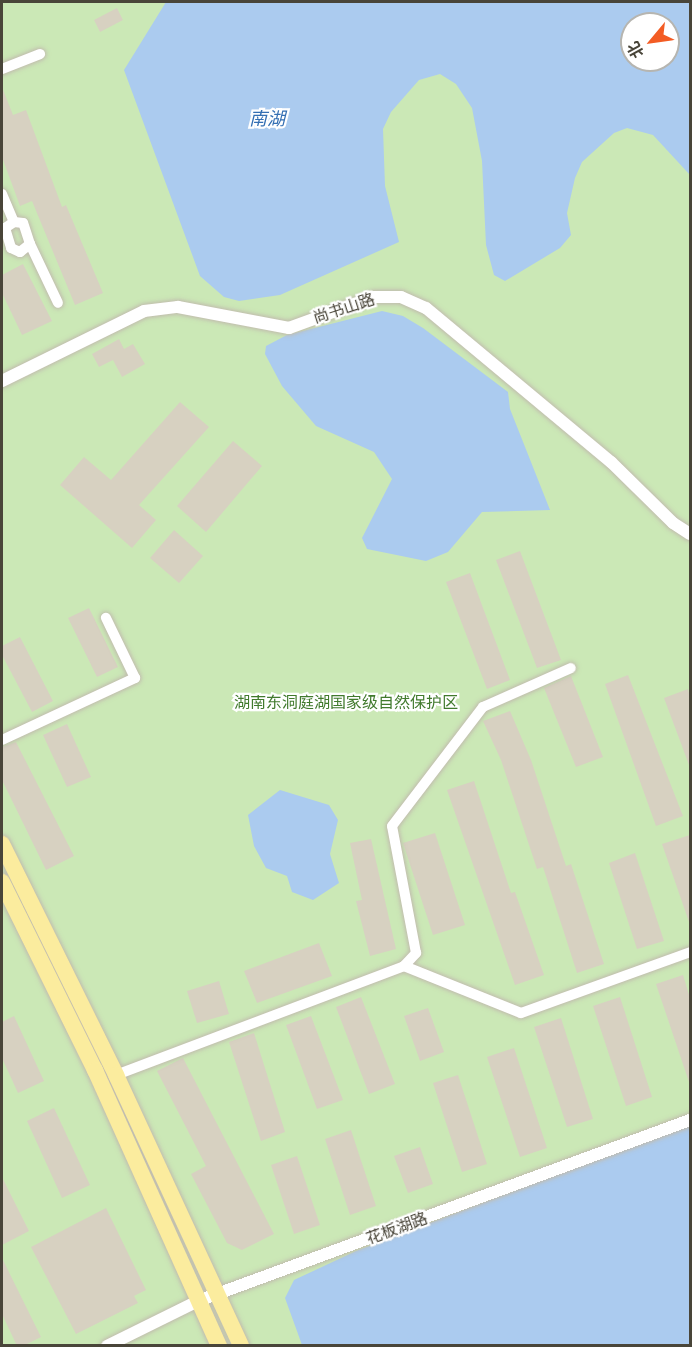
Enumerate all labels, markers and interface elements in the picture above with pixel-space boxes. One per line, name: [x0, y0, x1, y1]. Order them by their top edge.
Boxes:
north arrow: [620, 12, 680, 72]
text: 北: [623, 38, 648, 62]
water label: 南湖: [249, 108, 285, 130]
street label: 尚书山路: [311, 290, 377, 328]
park label: 湖南东洞庭湖国家级自然保护区: [234, 693, 458, 713]
street label: 花板湖路: [364, 1209, 430, 1249]

